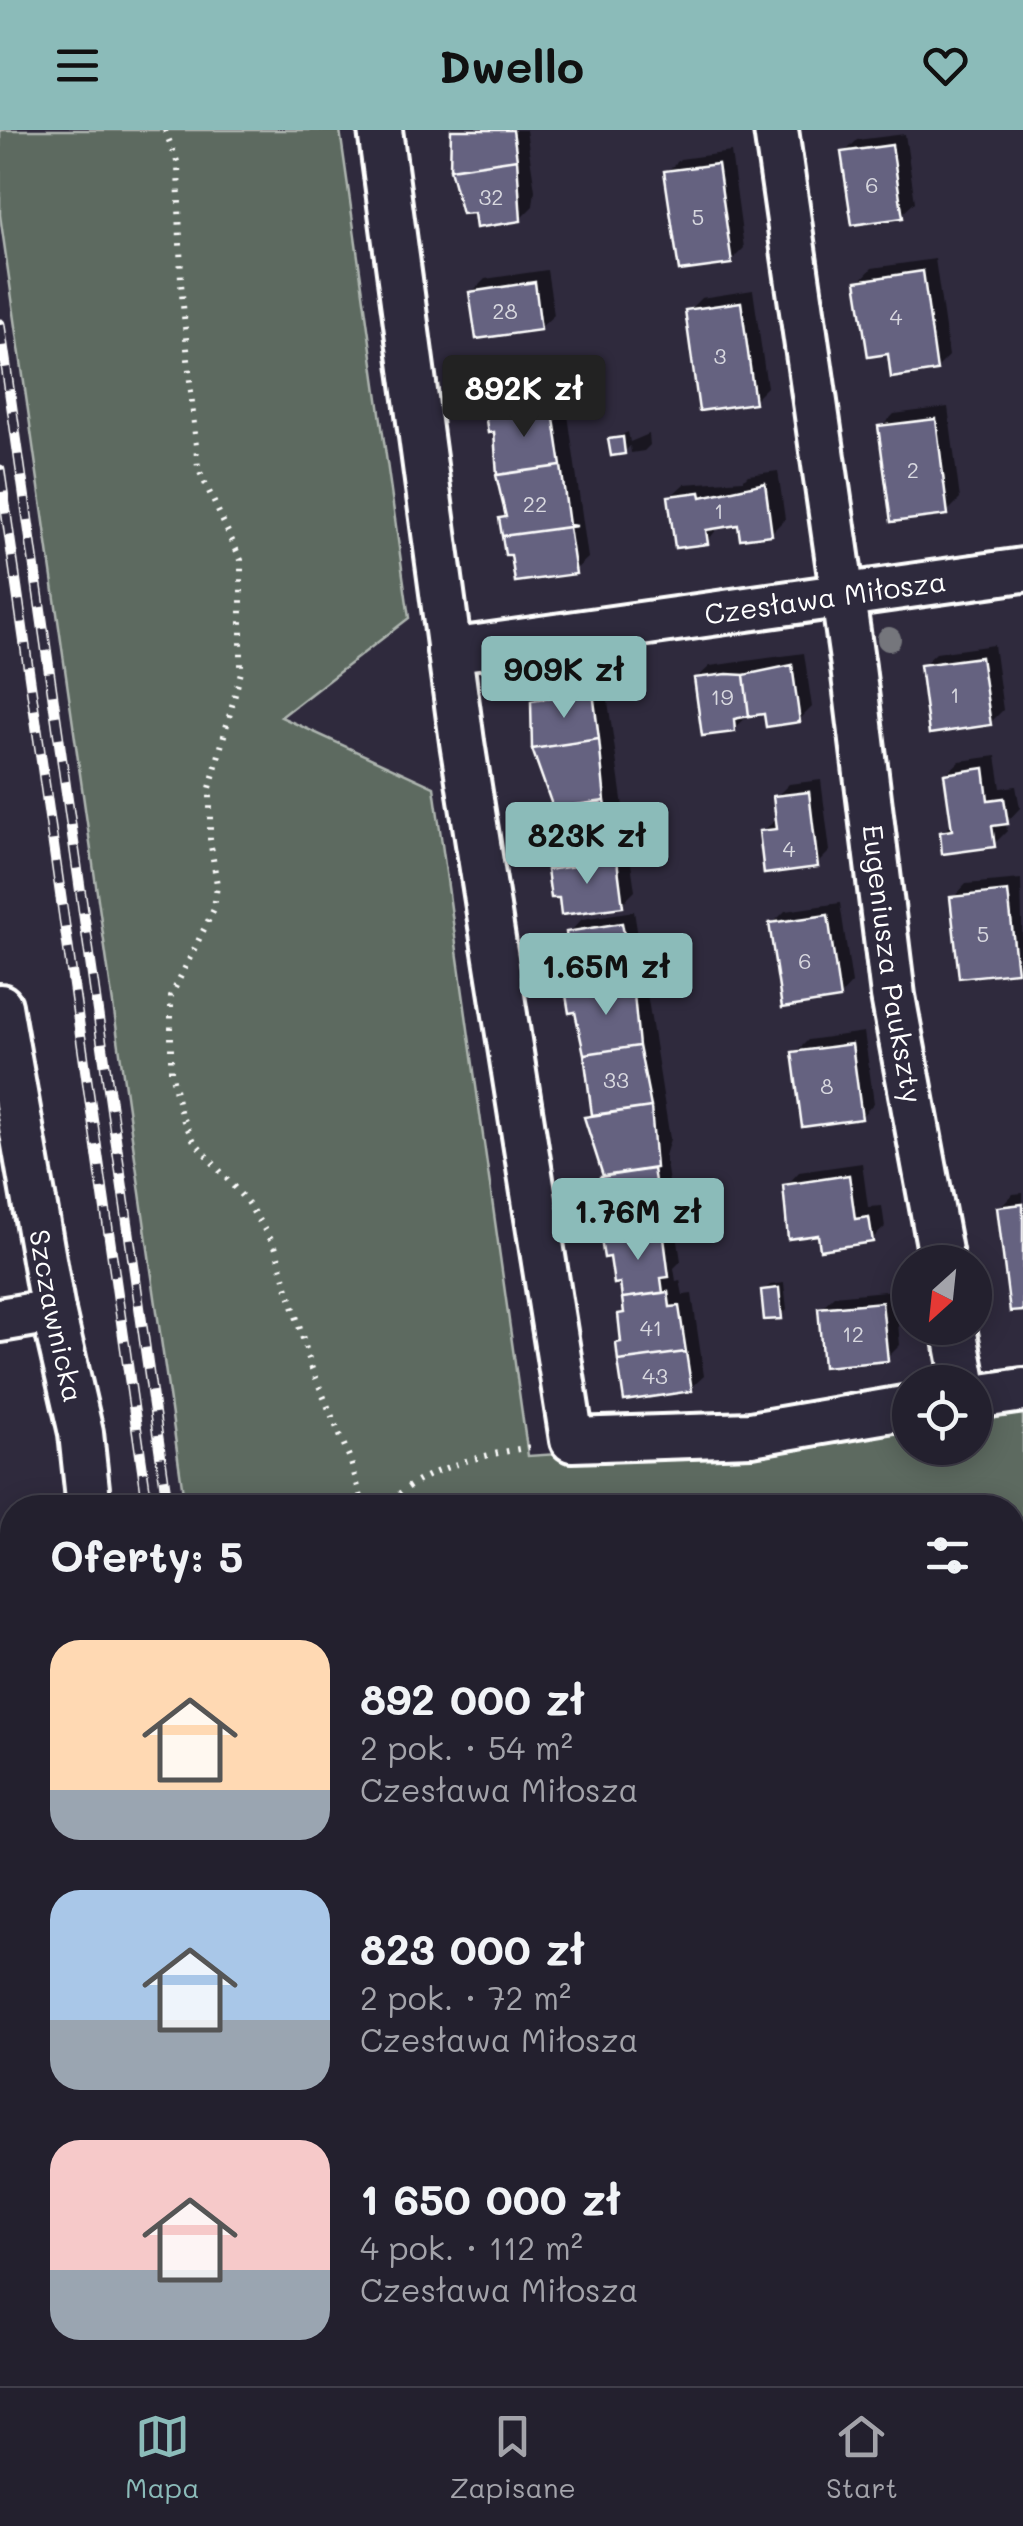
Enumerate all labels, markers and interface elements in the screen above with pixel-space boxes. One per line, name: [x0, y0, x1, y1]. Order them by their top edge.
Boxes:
text: Dwello: [439, 36, 584, 94]
icon: menu: [50, 38, 105, 93]
icon: heart: [918, 38, 973, 93]
house number: 6: [865, 170, 879, 199]
house number: 32: [478, 182, 504, 211]
house number: 5: [692, 202, 704, 231]
house number: 28: [492, 296, 518, 325]
house number: 4: [890, 302, 903, 331]
house number: 3: [714, 341, 727, 370]
pin: 892K zł: [432, 355, 616, 440]
text: 892K zł: [464, 366, 584, 408]
house number: 2: [907, 455, 919, 484]
house number: 22: [523, 489, 547, 518]
house number: 1: [714, 496, 724, 525]
street label: Czesława Miłosza: [702, 562, 948, 632]
pin: 909K zł: [472, 636, 656, 721]
text: 909K zł: [503, 647, 625, 689]
house number: 1: [950, 680, 960, 709]
house number: 19: [711, 682, 733, 711]
pin: 823K zł: [495, 802, 679, 887]
text: 823K zł: [527, 813, 647, 855]
street label: Eugeniusza Paukszty: [855, 823, 931, 1106]
house number: 4: [783, 834, 796, 863]
house number: 5: [977, 919, 989, 948]
pin: 1.65M zł: [503, 933, 709, 1018]
text: 1.65M zł: [541, 944, 671, 986]
house number: 6: [798, 946, 812, 975]
house number: 33: [603, 1065, 629, 1094]
house number: 8: [820, 1071, 834, 1100]
pin: 1.76M zł: [535, 1178, 741, 1263]
text: 1.76M zł: [574, 1189, 702, 1231]
street label: Szczawnicka: [22, 1227, 92, 1406]
north arrow: [892, 1245, 992, 1345]
map controls: [892, 1245, 992, 1465]
house number: 41: [640, 1313, 662, 1342]
house number: 12: [842, 1319, 864, 1348]
house number: 43: [642, 1361, 668, 1390]
button: locate: [892, 1365, 992, 1465]
text: Oferty: 5: [50, 1528, 243, 1583]
icon: filters: [920, 1528, 975, 1583]
text: 892 000 zł: [360, 1671, 585, 1726]
icon: home: [130, 1680, 250, 1800]
text: 2 pok. · 54 m²: [360, 1726, 573, 1768]
text: Czesława Miłosza: [360, 1768, 638, 1810]
text: 823 000 zł: [360, 1921, 585, 1976]
icon: home: [130, 1930, 250, 2050]
text: 2 pok. · 72 m²: [360, 1976, 571, 2018]
text: Czesława Miłosza: [360, 2018, 638, 2060]
text: 1 650 000 zł: [360, 2171, 621, 2226]
icon: home: [130, 2180, 250, 2300]
text: 4 pok. · 112 m²: [360, 2226, 583, 2268]
text: Czesława Miłosza: [360, 2268, 638, 2310]
tab: Mapa: [125, 2409, 200, 2505]
tab: Zapisane: [450, 2409, 576, 2505]
tab: Start: [826, 2409, 898, 2505]

